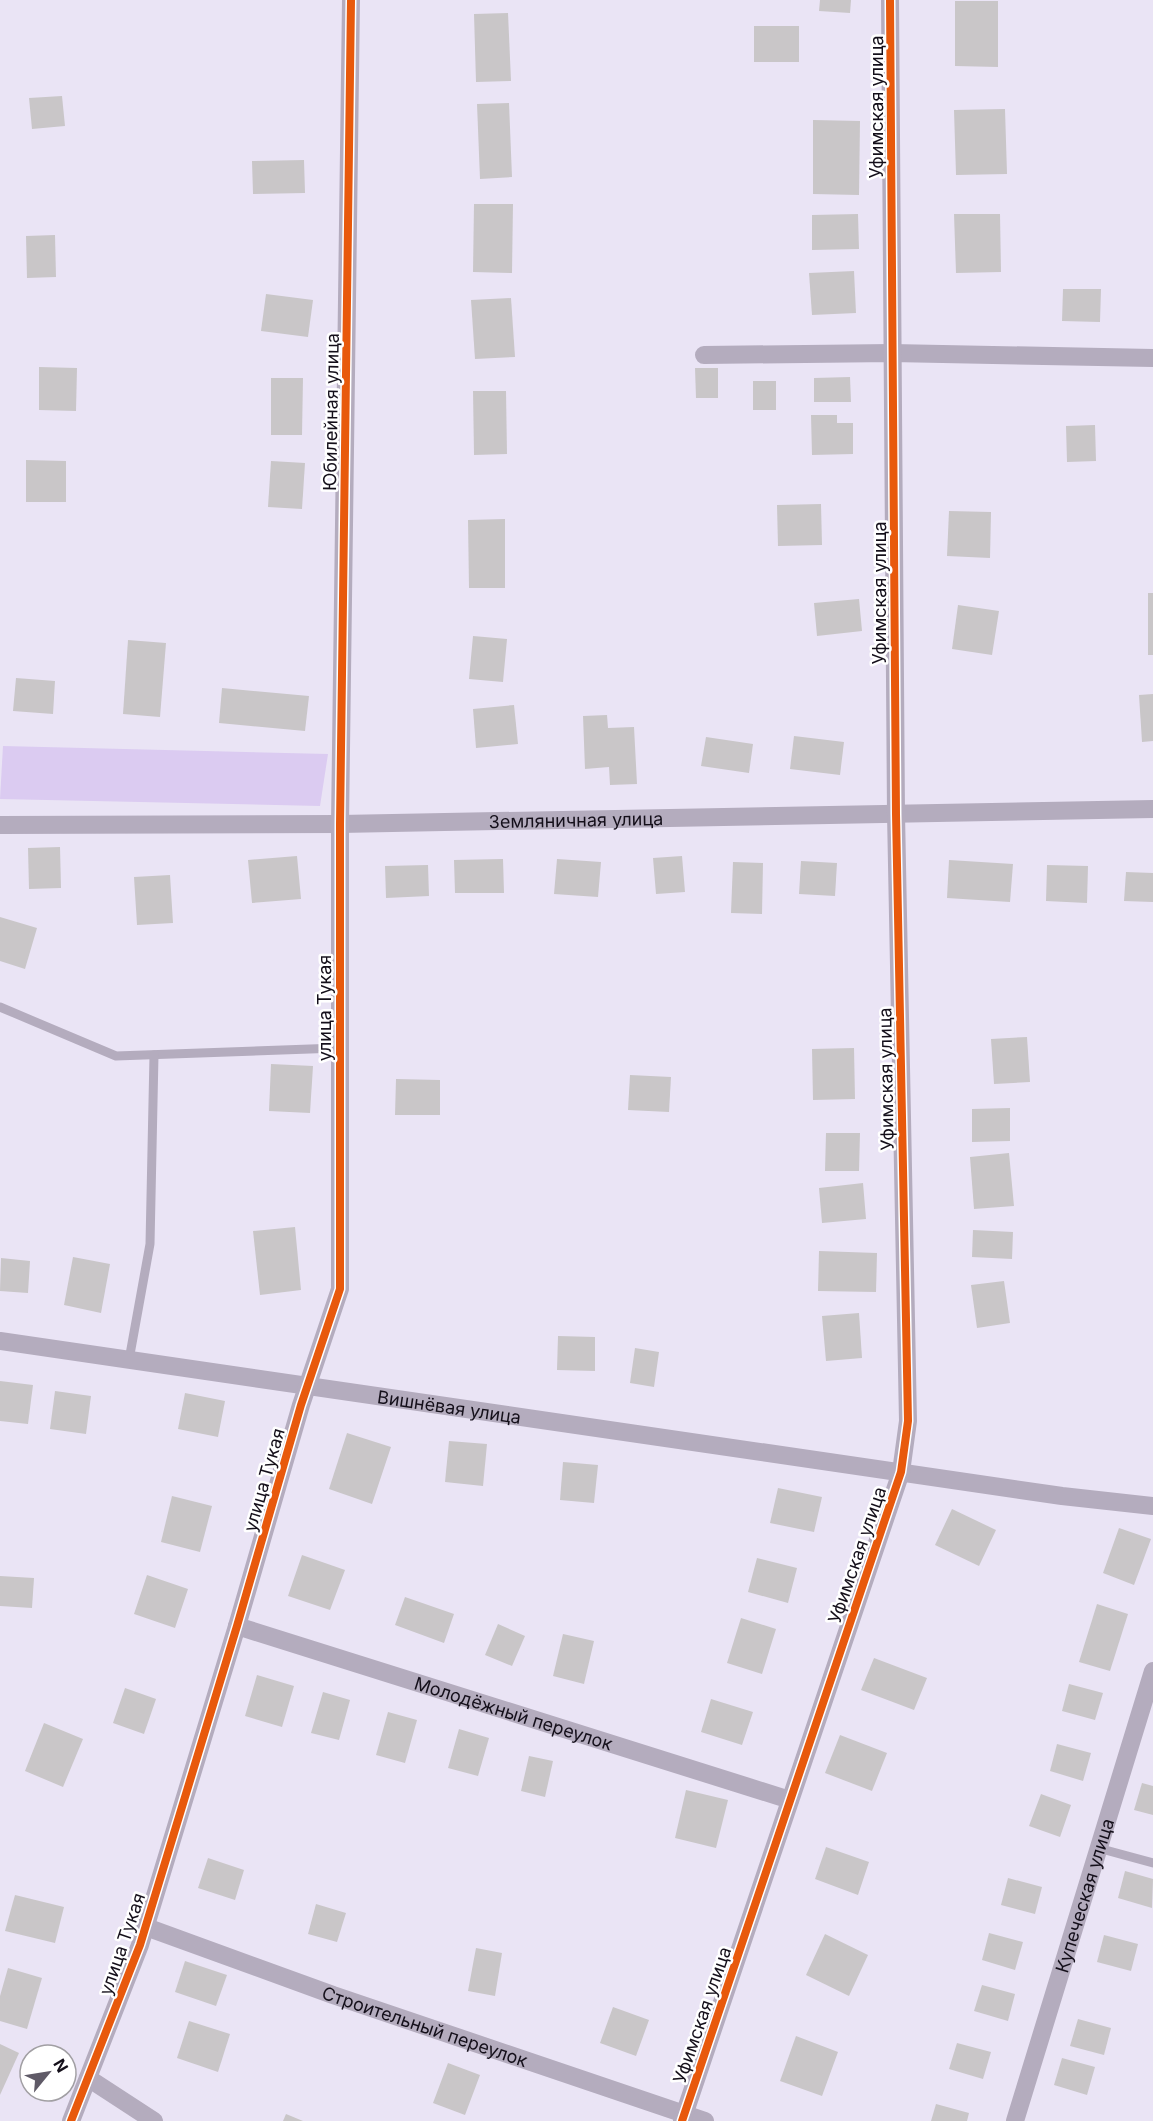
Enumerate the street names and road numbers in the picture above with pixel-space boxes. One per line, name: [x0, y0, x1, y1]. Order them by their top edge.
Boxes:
street label: Уфимская улица: [866, 35, 887, 179]
street label: Юбилейная улица: [319, 333, 343, 491]
street label: Уфимская улица: [869, 521, 890, 665]
street label: Земляничная улица: [488, 808, 663, 832]
street label: улица Тукая: [314, 955, 335, 1061]
street label: Уфимская улица: [874, 1007, 898, 1151]
street label: Вишнёвая улица: [376, 1386, 522, 1427]
street label: улица Тукая: [239, 1426, 289, 1534]
street label: Уфимская улица: [824, 1484, 890, 1626]
street label: Молодёжный переулок: [412, 1672, 615, 1754]
street label: Купеческая улица: [1051, 1816, 1118, 1975]
street label: улица Тукая: [95, 1890, 149, 1998]
street label: Уфимская улица: [669, 1944, 735, 2086]
street label: Строительный переулок: [319, 1981, 531, 2071]

